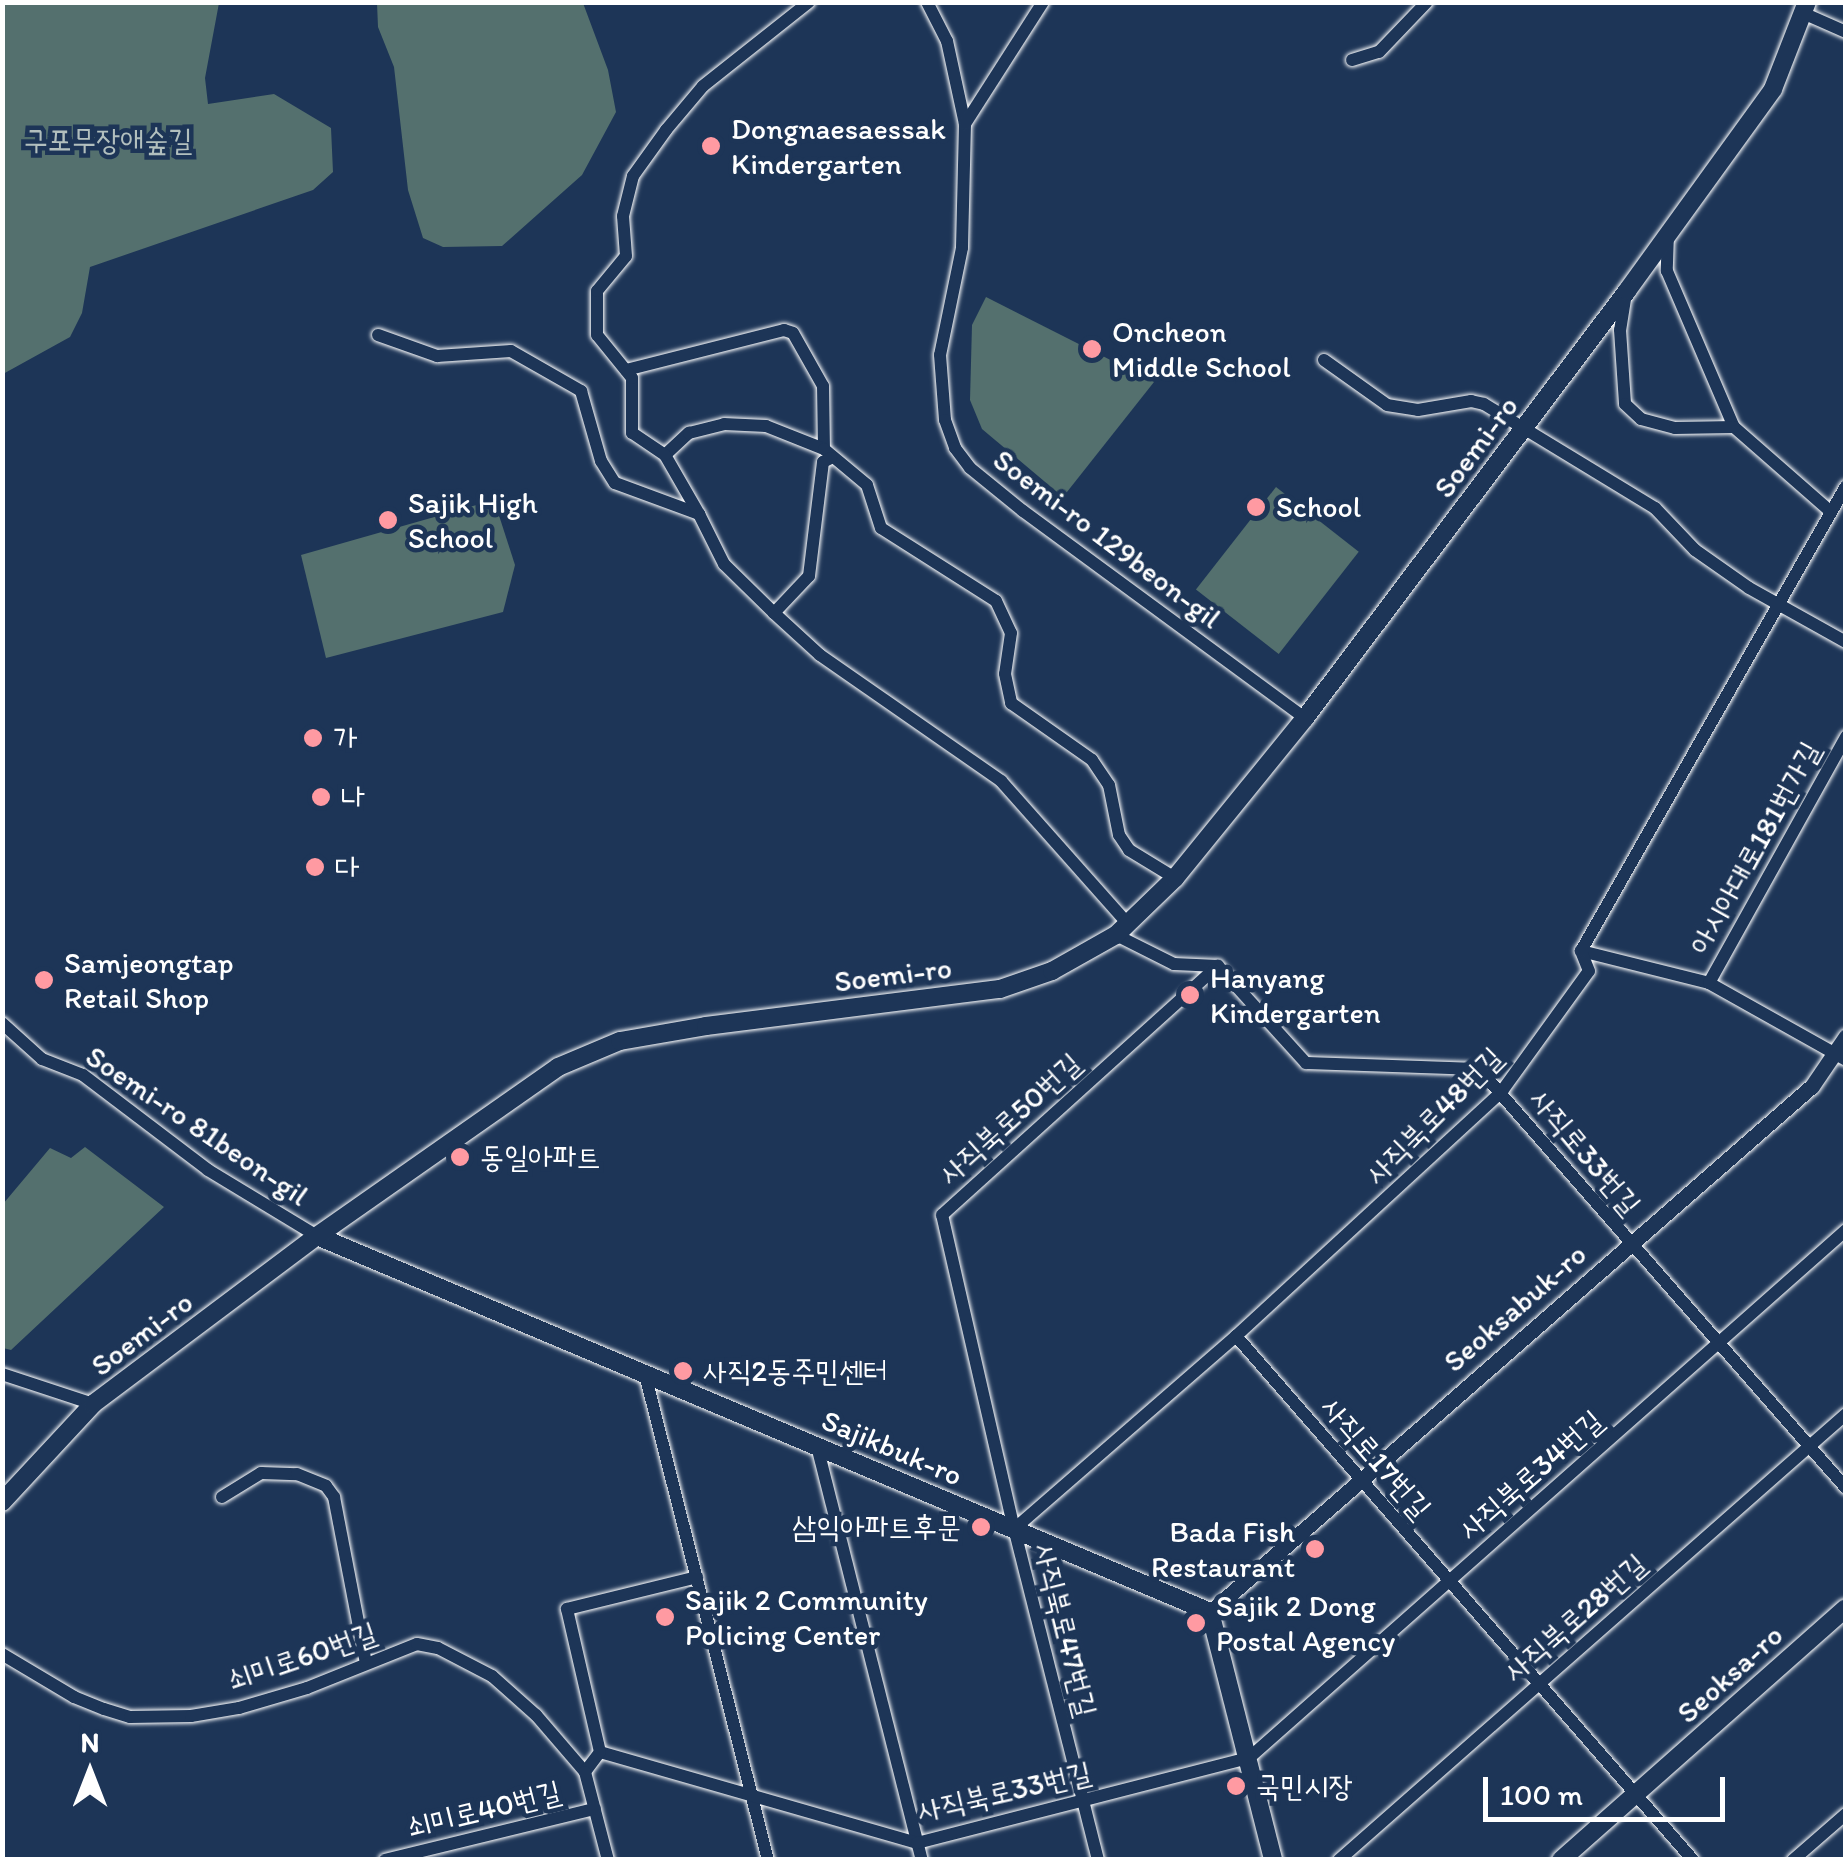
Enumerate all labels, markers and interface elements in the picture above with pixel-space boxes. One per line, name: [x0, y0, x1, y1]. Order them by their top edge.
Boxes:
place label: Dongnaesaessak Kindergarten: [731, 111, 946, 182]
park label: 구포무장애숲길: [24, 122, 192, 158]
marker: Dongnaesaessak Kindergarten: [700, 135, 722, 157]
place label: Oncheon Middle School: [1112, 314, 1291, 384]
marker: Oncheon Middle School: [1081, 338, 1103, 360]
street label: Soemi-ro: [1426, 389, 1526, 505]
street label: Soemi-ro 129beon-gil: [986, 442, 1228, 636]
place label: Sajik High School: [408, 485, 537, 556]
place label: School: [1276, 489, 1361, 525]
marker: School: [1245, 496, 1267, 518]
marker: Sajik High School: [377, 509, 399, 531]
place label: 가: [333, 720, 357, 756]
marker: 가: [302, 727, 324, 749]
street label: 아시아대로181번가길: [1682, 735, 1828, 961]
place label: 나: [341, 779, 365, 815]
marker: 나: [310, 786, 332, 808]
place label: 다: [335, 849, 359, 885]
marker: 다: [304, 856, 326, 878]
place label: Samjeongtap Retail Shop: [64, 945, 234, 1016]
street label: Soemi-ro: [832, 950, 954, 1000]
place label: Hanyang Kindergarten: [1210, 960, 1381, 1030]
marker: Samjeongtap Retail Shop: [33, 969, 55, 991]
marker: Hanyang Kindergarten: [1179, 984, 1201, 1006]
street label: Soemi-ro 81beon-gil: [79, 1038, 315, 1214]
street label: 사직북로48번길: [1358, 1040, 1510, 1192]
street label: 사직북로50번길: [931, 1046, 1089, 1192]
street label: 사직로33번길: [1522, 1082, 1648, 1222]
place label: 동일아파트: [480, 1139, 601, 1175]
marker: 동일아파트: [449, 1146, 471, 1168]
street label: Seoksabuk-ro: [1436, 1236, 1594, 1380]
street label: Soemi-ro: [84, 1284, 200, 1384]
place label: 사직2동주민센터: [703, 1353, 888, 1389]
marker: 사직2동주민센터: [672, 1360, 694, 1382]
street label: 사직로17번길: [1313, 1390, 1439, 1526]
street label: Sajikbuk-ro: [816, 1402, 968, 1494]
street label: 사직북로34번길: [1452, 1403, 1610, 1547]
place label: 삼익아파트후문: [792, 1509, 961, 1545]
place label: Bada Fish Restaurant: [1151, 1514, 1295, 1584]
marker: 삼익아파트후문: [970, 1516, 992, 1538]
marker: Bada Fish Restaurant: [1304, 1538, 1326, 1560]
street label: 사직북로47번길: [1026, 1539, 1104, 1721]
street label: 사직북로28번길: [1496, 1546, 1654, 1690]
place label: Sajik 2 Community Policing Center: [685, 1582, 928, 1652]
place label: Sajik 2 Dong Postal Agency: [1216, 1588, 1395, 1658]
marker: Sajik 2 Community Policing Center: [654, 1606, 676, 1628]
marker: Sajik 2 Dong Postal Agency: [1185, 1612, 1207, 1634]
street label: 쇠미로60번길: [223, 1615, 381, 1699]
street label: Seoksa-ro: [1670, 1617, 1790, 1731]
north arrow: [40, 1722, 140, 1822]
text: N: [81, 1725, 99, 1759]
street label: 사직북로33번길: [913, 1754, 1095, 1830]
scale bar: [1488, 1757, 1730, 1819]
place label: 국민시장: [1256, 1768, 1353, 1804]
street label: 쇠미로40번길: [403, 1774, 565, 1846]
marker: 국민시장: [1225, 1775, 1247, 1797]
text: 100 m: [1500, 1776, 1583, 1813]

